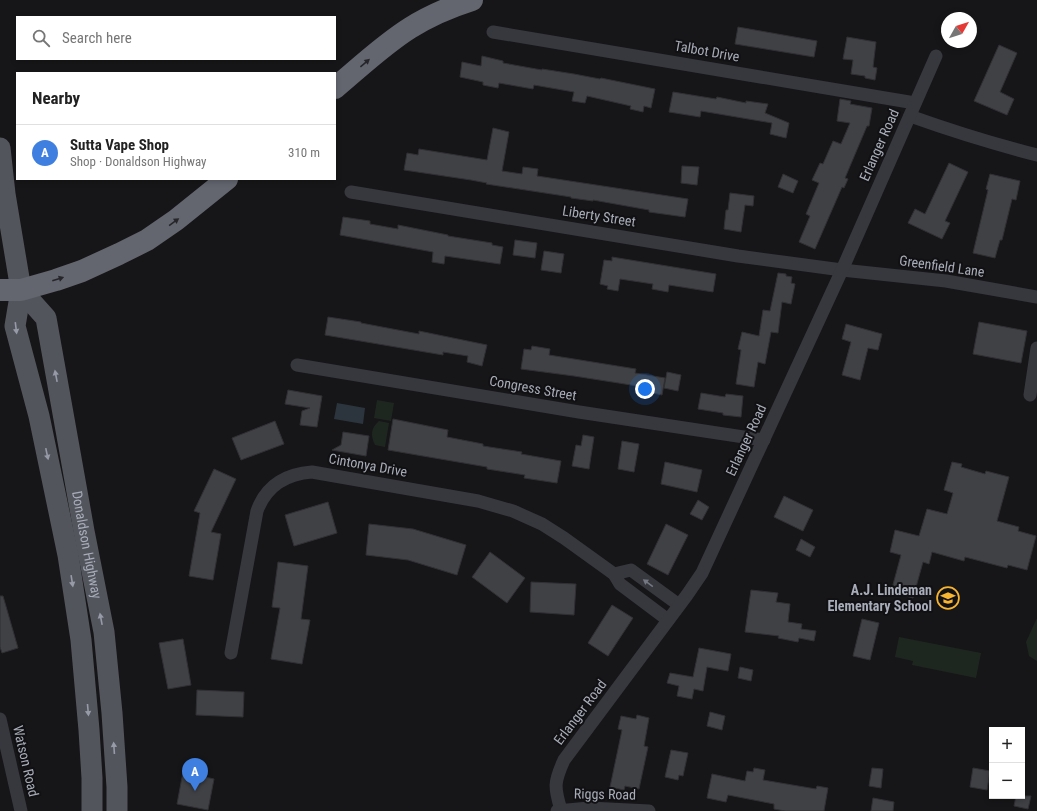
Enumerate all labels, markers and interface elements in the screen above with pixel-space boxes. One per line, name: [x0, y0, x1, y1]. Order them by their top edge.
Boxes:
north arrow: [941, 12, 977, 48]
search box: [16, 16, 336, 60]
icon: search: [30, 27, 52, 49]
text: Search here: [62, 29, 132, 47]
street label: Talbot Drive: [673, 37, 741, 65]
one-way arrow: [359, 59, 370, 68]
text: Nearby: [32, 88, 80, 108]
street label: Erlanger Road: [856, 107, 902, 183]
text: Sutta Vape Shop: [70, 136, 169, 154]
text: A: [41, 145, 49, 160]
text: 310 m: [288, 145, 320, 160]
text: Shop · Donaldson Highway: [70, 154, 206, 169]
street label: Liberty Street: [561, 202, 637, 230]
one-way arrow: [169, 218, 179, 226]
street label: Greenfield Lane: [898, 252, 986, 280]
one-way arrow: [53, 276, 65, 282]
one-way arrow: [13, 322, 20, 335]
one-way arrow: [52, 370, 58, 382]
street label: Congress Street: [488, 372, 578, 404]
your location: [635, 379, 655, 399]
street label: Erlanger Road: [722, 402, 770, 478]
one-way arrow: [44, 448, 50, 460]
street label: Cintonya Drive: [328, 450, 409, 480]
street label: Donaldson Highway: [69, 490, 105, 600]
one-way arrow: [69, 575, 75, 588]
one-way arrow: [643, 579, 654, 587]
place label: A.J. Lindeman Elementary School: [827, 582, 932, 614]
school or university icon: A.J. Lindeman Elementary School: [935, 585, 961, 611]
one-way arrow: [98, 613, 104, 625]
street label: Erlanger Road: [550, 676, 610, 748]
one-way arrow: [84, 704, 91, 716]
street label: Watson Road: [10, 724, 42, 798]
map controls: [989, 727, 1025, 799]
button: +: [989, 727, 1025, 763]
one-way arrow: [111, 742, 118, 754]
pin: A: [182, 758, 208, 791]
button: −: [989, 763, 1025, 799]
street label: Riggs Road: [574, 785, 636, 803]

